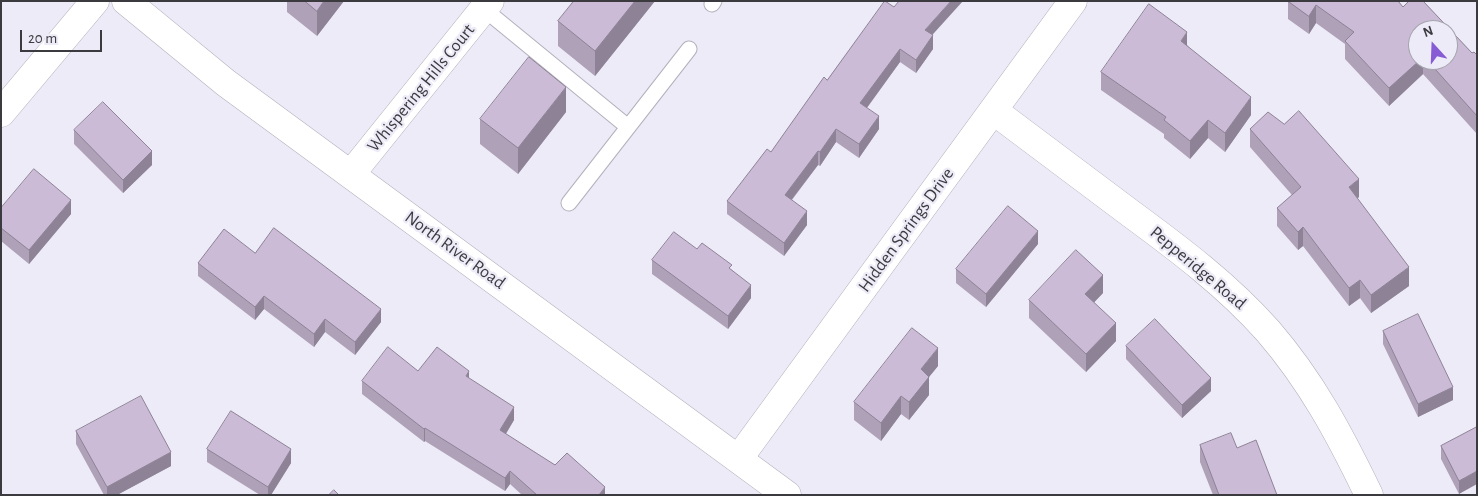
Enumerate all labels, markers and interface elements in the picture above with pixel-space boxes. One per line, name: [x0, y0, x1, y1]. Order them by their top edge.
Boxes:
scale bar: [22, 20, 105, 52]
street label: Whispering Hills Court: [363, 20, 479, 156]
north arrow: [1408, 20, 1458, 70]
text: N: [1421, 24, 1435, 40]
text: 20 m: [28, 31, 57, 46]
street label: Hidden Springs Drive: [854, 164, 958, 296]
street label: North River Road: [400, 206, 510, 294]
street label: Pepperidge Road: [1146, 222, 1250, 314]

